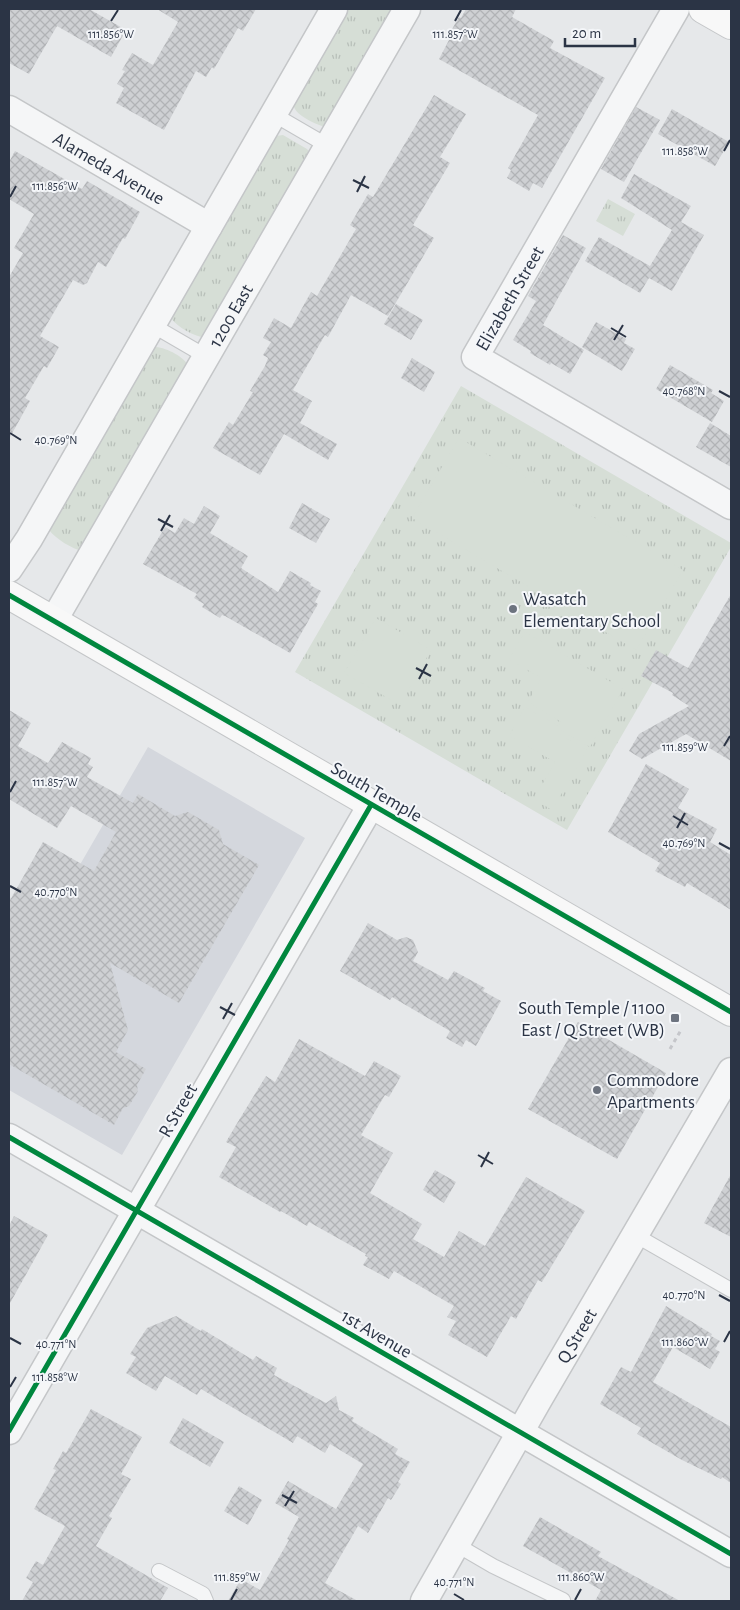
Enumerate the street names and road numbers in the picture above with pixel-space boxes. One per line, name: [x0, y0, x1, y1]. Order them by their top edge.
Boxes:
street label: Alameda Avenue: [49, 129, 167, 209]
street label: Elizabeth Street: [473, 243, 548, 354]
street label: 1200 East: [206, 281, 257, 351]
street label: South Temple: [327, 759, 425, 826]
street label: R Street: [155, 1081, 201, 1141]
street label: Q Street: [554, 1306, 601, 1367]
street label: 1st Avenue: [338, 1307, 415, 1362]

